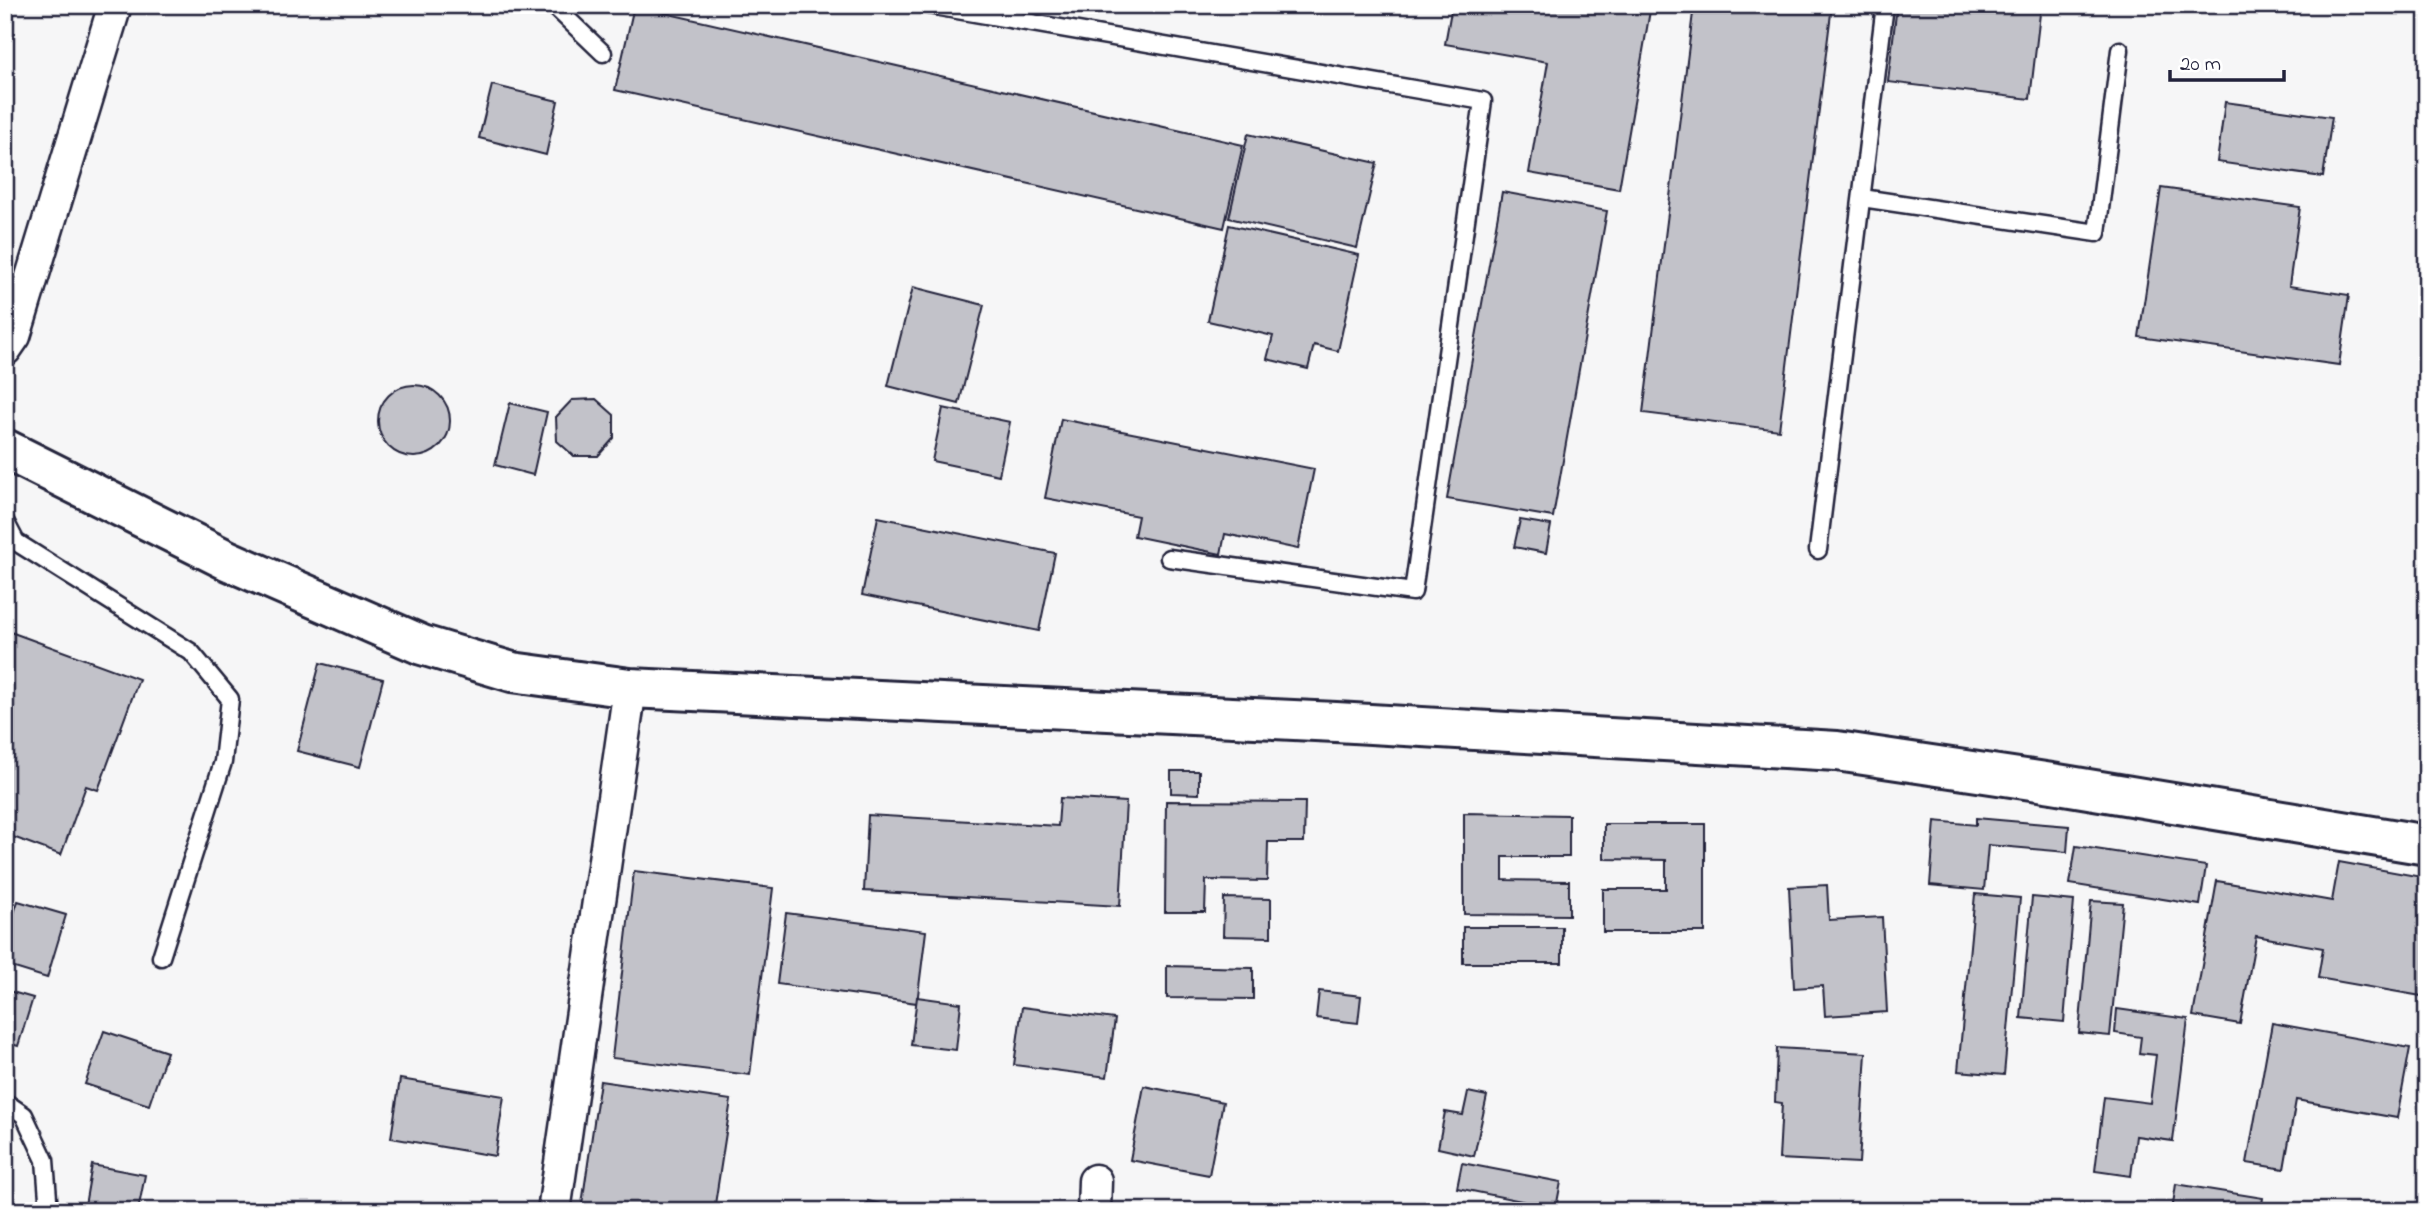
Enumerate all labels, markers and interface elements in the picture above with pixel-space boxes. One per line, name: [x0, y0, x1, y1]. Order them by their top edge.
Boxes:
scale bar: [2170, 38, 2283, 82]
text: 20 m: [2180, 50, 2221, 80]

